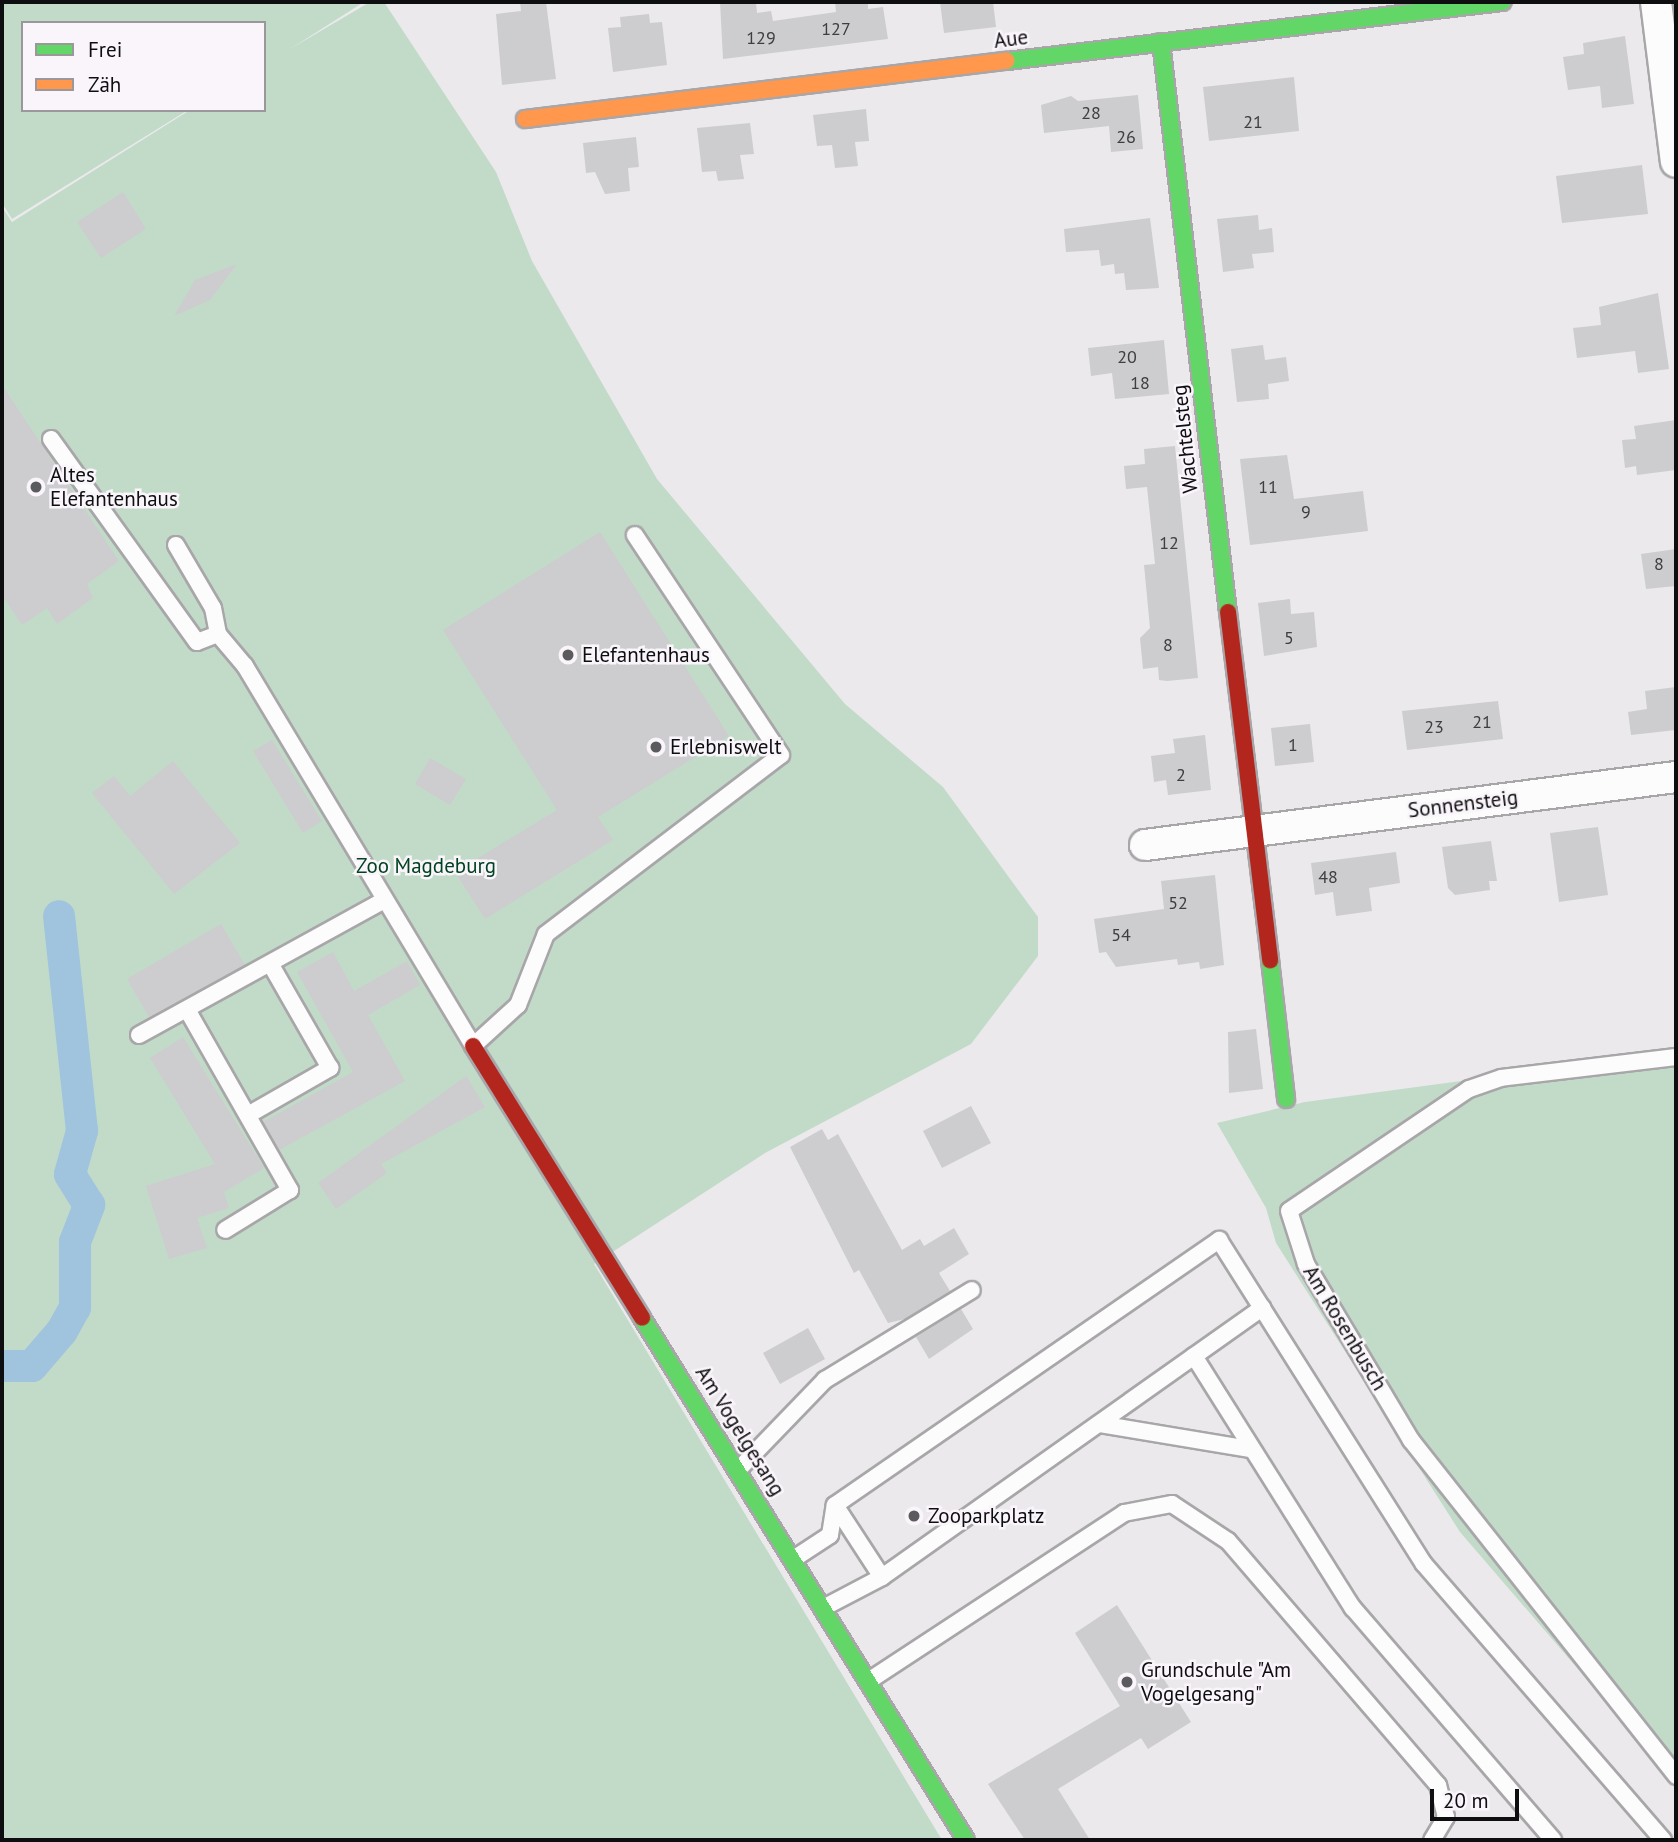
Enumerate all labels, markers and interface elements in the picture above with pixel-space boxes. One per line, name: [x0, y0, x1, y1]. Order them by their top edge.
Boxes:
house number: 127: [821, 18, 851, 40]
legend: [21, 21, 266, 112]
street label: Aue: [992, 24, 1030, 54]
house number: 129: [746, 27, 776, 49]
text: Frei: [88, 36, 122, 63]
text: Zäh: [88, 71, 121, 98]
house number: 28: [1081, 102, 1101, 124]
house number: 21: [1243, 111, 1263, 133]
house number: 26: [1116, 126, 1136, 148]
house number: 20: [1117, 346, 1137, 368]
house number: 18: [1130, 372, 1150, 394]
street label: Wachtelsteg: [1167, 383, 1203, 495]
place label: Altes Elefantenhaus: [50, 462, 178, 512]
house number: 11: [1258, 476, 1278, 498]
marker: Altes Elefantenhaus: [28, 479, 44, 495]
house number: 9: [1301, 501, 1311, 523]
house number: 12: [1159, 532, 1179, 554]
house number: 8: [1654, 553, 1664, 575]
house number: 5: [1284, 627, 1294, 649]
house number: 8: [1163, 634, 1173, 656]
place label: Elefantenhaus: [582, 642, 710, 668]
marker: Elefantenhaus: [560, 647, 576, 663]
house number: 21: [1472, 711, 1492, 733]
house number: 23: [1424, 716, 1444, 738]
place label: Erlebniswelt: [670, 734, 782, 760]
house number: 1: [1288, 734, 1298, 756]
marker: Erlebniswelt: [648, 739, 664, 755]
house number: 2: [1176, 764, 1186, 786]
street label: Sonnensteig: [1406, 785, 1520, 823]
park label: Zoo Magdeburg: [356, 853, 496, 879]
house number: 48: [1318, 866, 1338, 888]
house number: 52: [1168, 892, 1188, 914]
house number: 54: [1111, 924, 1131, 946]
street label: Am Rosenbusch: [1298, 1261, 1392, 1395]
street label: Am Vogelgesang: [690, 1361, 790, 1501]
place label: Zooparkplatz: [928, 1503, 1044, 1529]
marker: Zooparkplatz: [906, 1508, 922, 1524]
place label: Grundschule "Am Vogelgesang": [1141, 1657, 1292, 1707]
marker: Grundschule "Am Vogelgesang": [1119, 1674, 1135, 1690]
scale bar: [1433, 1776, 1522, 1820]
text: 20 m: [1443, 1787, 1489, 1814]

